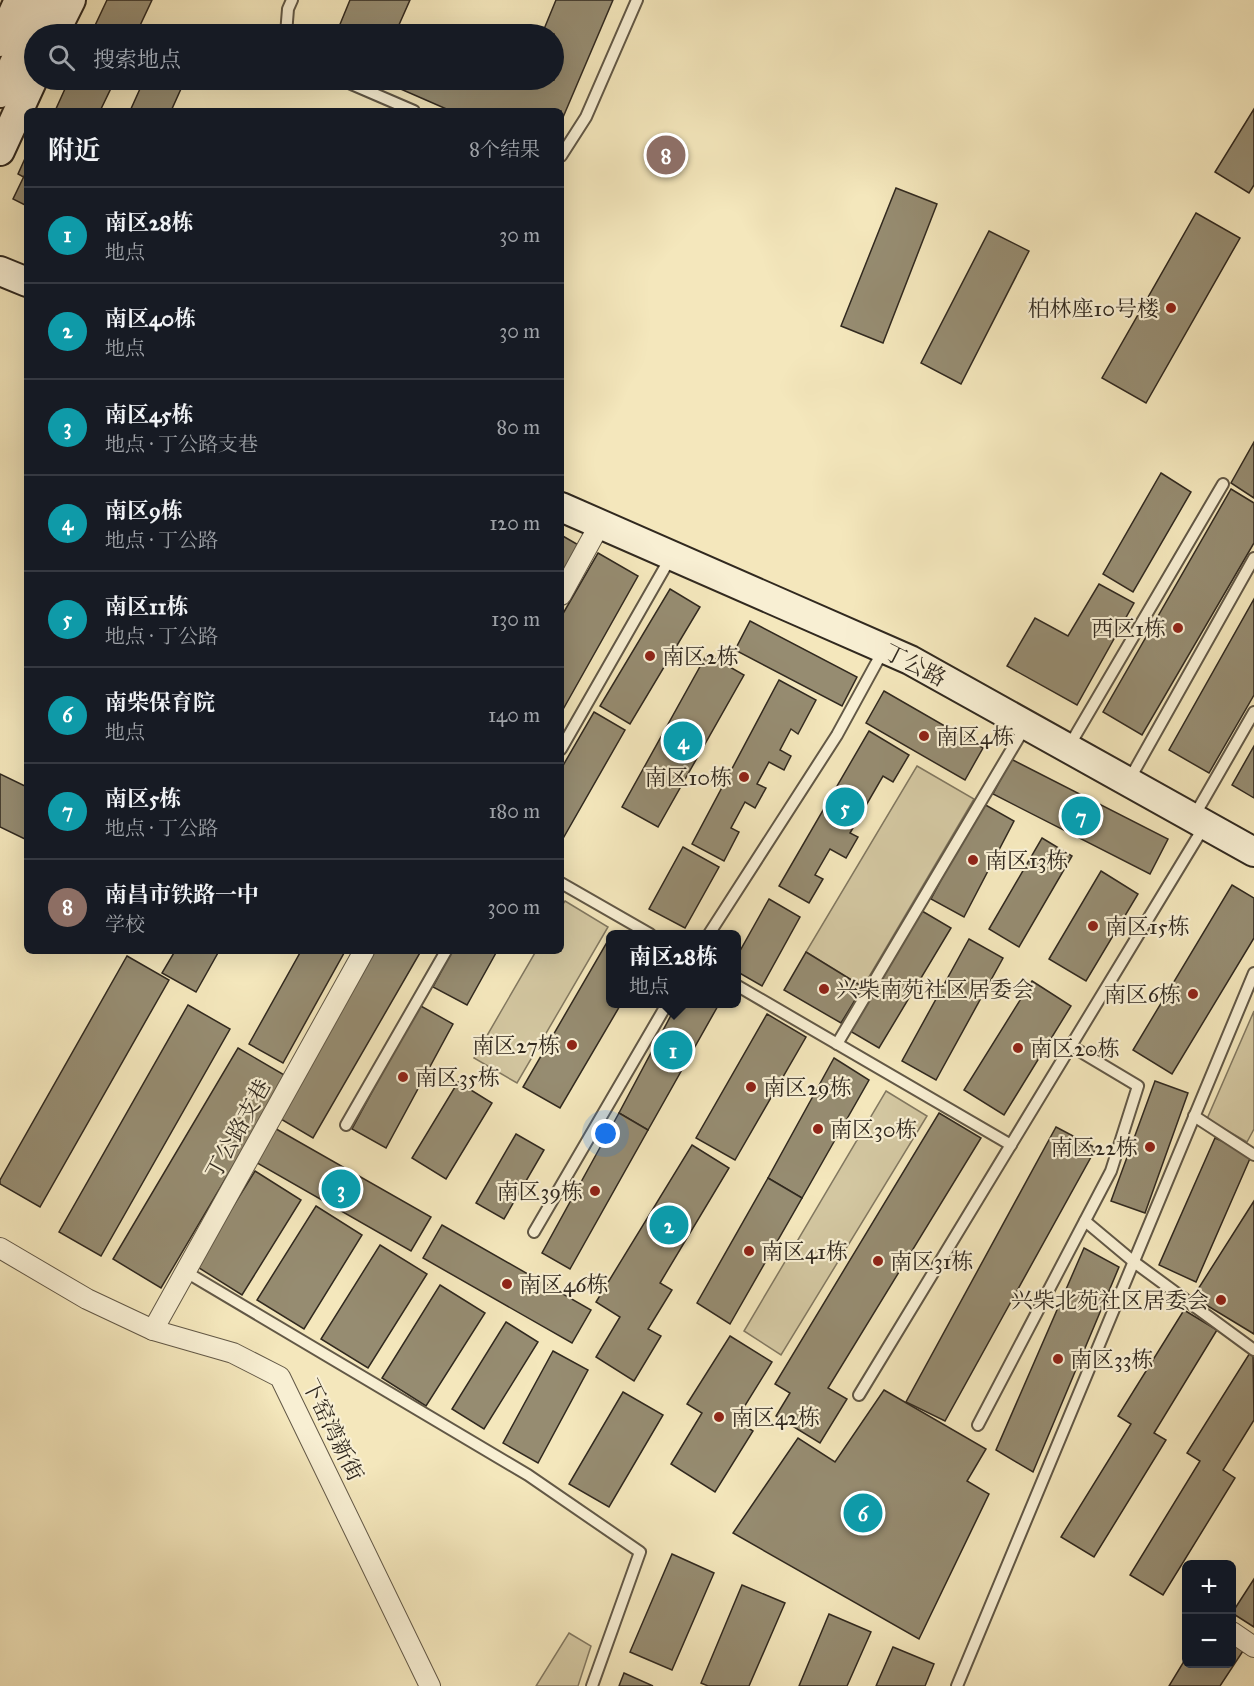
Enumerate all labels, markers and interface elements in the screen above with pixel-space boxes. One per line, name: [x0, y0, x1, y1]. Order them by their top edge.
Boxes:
search box: [24, 24, 564, 90]
icon: search: [45, 41, 78, 74]
text: 搜索地点: [93, 46, 181, 73]
pin: 8: [646, 132, 686, 178]
text: 附近: [48, 134, 100, 166]
text: 8个结果: [469, 137, 540, 161]
text: 南区28栋: [105, 209, 194, 236]
text: 1: [64, 223, 71, 247]
text: 30 m: [499, 223, 540, 247]
text: 地点: [105, 240, 145, 264]
place label: 柏林座10号楼: [1028, 295, 1159, 322]
marker: 柏林座10号楼: [1164, 301, 1178, 315]
text: 南区40栋: [105, 305, 196, 332]
text: 2: [63, 319, 72, 343]
text: 30 m: [499, 319, 540, 343]
text: 地点: [105, 336, 145, 360]
text: 南区45栋: [105, 401, 193, 428]
text: 3: [64, 415, 72, 439]
text: 80 m: [497, 415, 540, 439]
text: 地点 · 丁公路支巷: [105, 432, 258, 456]
text: 南区9栋: [105, 497, 183, 524]
text: 4: [62, 511, 73, 535]
text: 120 m: [489, 511, 540, 535]
text: 地点 · 丁公路: [105, 528, 218, 552]
text: 南区11栋: [105, 593, 188, 620]
text: 5: [63, 607, 72, 631]
text: 130 m: [491, 607, 540, 631]
place label: 西区1栋: [1091, 615, 1166, 642]
marker: 西区1栋: [1171, 621, 1185, 635]
text: 地点 · 丁公路: [105, 624, 218, 648]
street label: 丁公路: [879, 638, 951, 692]
place label: 南区2栋: [662, 643, 739, 670]
marker: 南区2栋: [643, 649, 657, 663]
text: 南柴保育院: [105, 689, 215, 716]
text: 6: [62, 703, 73, 727]
text: 140 m: [488, 703, 540, 727]
pin: 4: [664, 718, 702, 764]
text: 地点: [105, 720, 145, 744]
place label: 南区4栋: [936, 723, 1014, 750]
marker: 南区4栋: [917, 729, 931, 743]
place label: 南区10栋: [645, 764, 732, 791]
marker: 南区10栋: [737, 770, 751, 784]
pin: 5: [826, 784, 864, 830]
text: 南区5栋: [105, 785, 181, 812]
pin: 7: [1062, 794, 1100, 838]
text: 7: [62, 799, 73, 823]
text: 180 m: [489, 799, 540, 823]
text: 地点 · 丁公路: [105, 816, 218, 840]
place label: 南区13栋: [985, 847, 1069, 874]
marker: 南区13栋: [966, 853, 980, 867]
text: 南昌市铁路一中: [105, 881, 259, 908]
text: 8: [62, 895, 73, 919]
text: 300 m: [488, 895, 540, 919]
text: 学校: [105, 912, 145, 936]
place label: 南区15栋: [1105, 913, 1190, 940]
marker: 南区15栋: [1086, 919, 1100, 933]
popup: [606, 930, 741, 1008]
text: 南区28栋: [629, 943, 718, 970]
text: 地点: [629, 974, 669, 998]
place label: 兴柴南苑社区居委会: [836, 976, 1034, 1003]
place label: 南区6栋: [1104, 981, 1181, 1008]
marker: 兴柴南苑社区居委会: [817, 982, 831, 996]
marker: 南区6栋: [1186, 987, 1200, 1001]
pin: 1: [654, 1028, 692, 1072]
place label: 南区27栋: [472, 1032, 560, 1059]
place label: 南区20栋: [1030, 1035, 1120, 1062]
marker: 南区27栋: [565, 1038, 579, 1052]
marker: 南区20栋: [1011, 1041, 1025, 1055]
place label: 南区35栋: [415, 1064, 500, 1091]
marker: 南区35栋: [396, 1070, 410, 1084]
street label: 丁公路支巷: [200, 1074, 276, 1184]
place label: 南区29栋: [763, 1074, 852, 1101]
marker: 南区29栋: [744, 1080, 758, 1094]
place label: 南区30栋: [830, 1116, 918, 1143]
your location: [591, 1119, 620, 1148]
marker: 南区30栋: [811, 1122, 825, 1136]
place label: 南区22栋: [1050, 1134, 1138, 1161]
marker: 南区22栋: [1143, 1140, 1157, 1154]
pin: 3: [322, 1166, 360, 1212]
place label: 南区39栋: [496, 1178, 583, 1205]
marker: 南区39栋: [588, 1184, 602, 1198]
pin: 2: [650, 1202, 688, 1248]
place label: 南区41栋: [761, 1238, 848, 1265]
marker: 南区41栋: [742, 1244, 756, 1258]
place label: 南区31栋: [890, 1248, 974, 1275]
marker: 南区31栋: [871, 1254, 885, 1268]
place label: 南区46栋: [519, 1271, 609, 1298]
marker: 南区46栋: [500, 1277, 514, 1291]
place label: 兴柴北苑社区居委会: [1011, 1287, 1209, 1314]
marker: 兴柴北苑社区居委会: [1214, 1293, 1228, 1307]
place label: 南区33栋: [1070, 1346, 1154, 1373]
marker: 南区33栋: [1051, 1352, 1065, 1366]
street label: 下窑湾新街: [297, 1375, 369, 1485]
place label: 南区42栋: [731, 1404, 820, 1431]
marker: 南区42栋: [712, 1410, 726, 1424]
pin: 6: [844, 1490, 882, 1536]
map controls: [1182, 1560, 1236, 1668]
button: +: [1182, 1560, 1236, 1614]
button: −: [1182, 1614, 1236, 1668]

